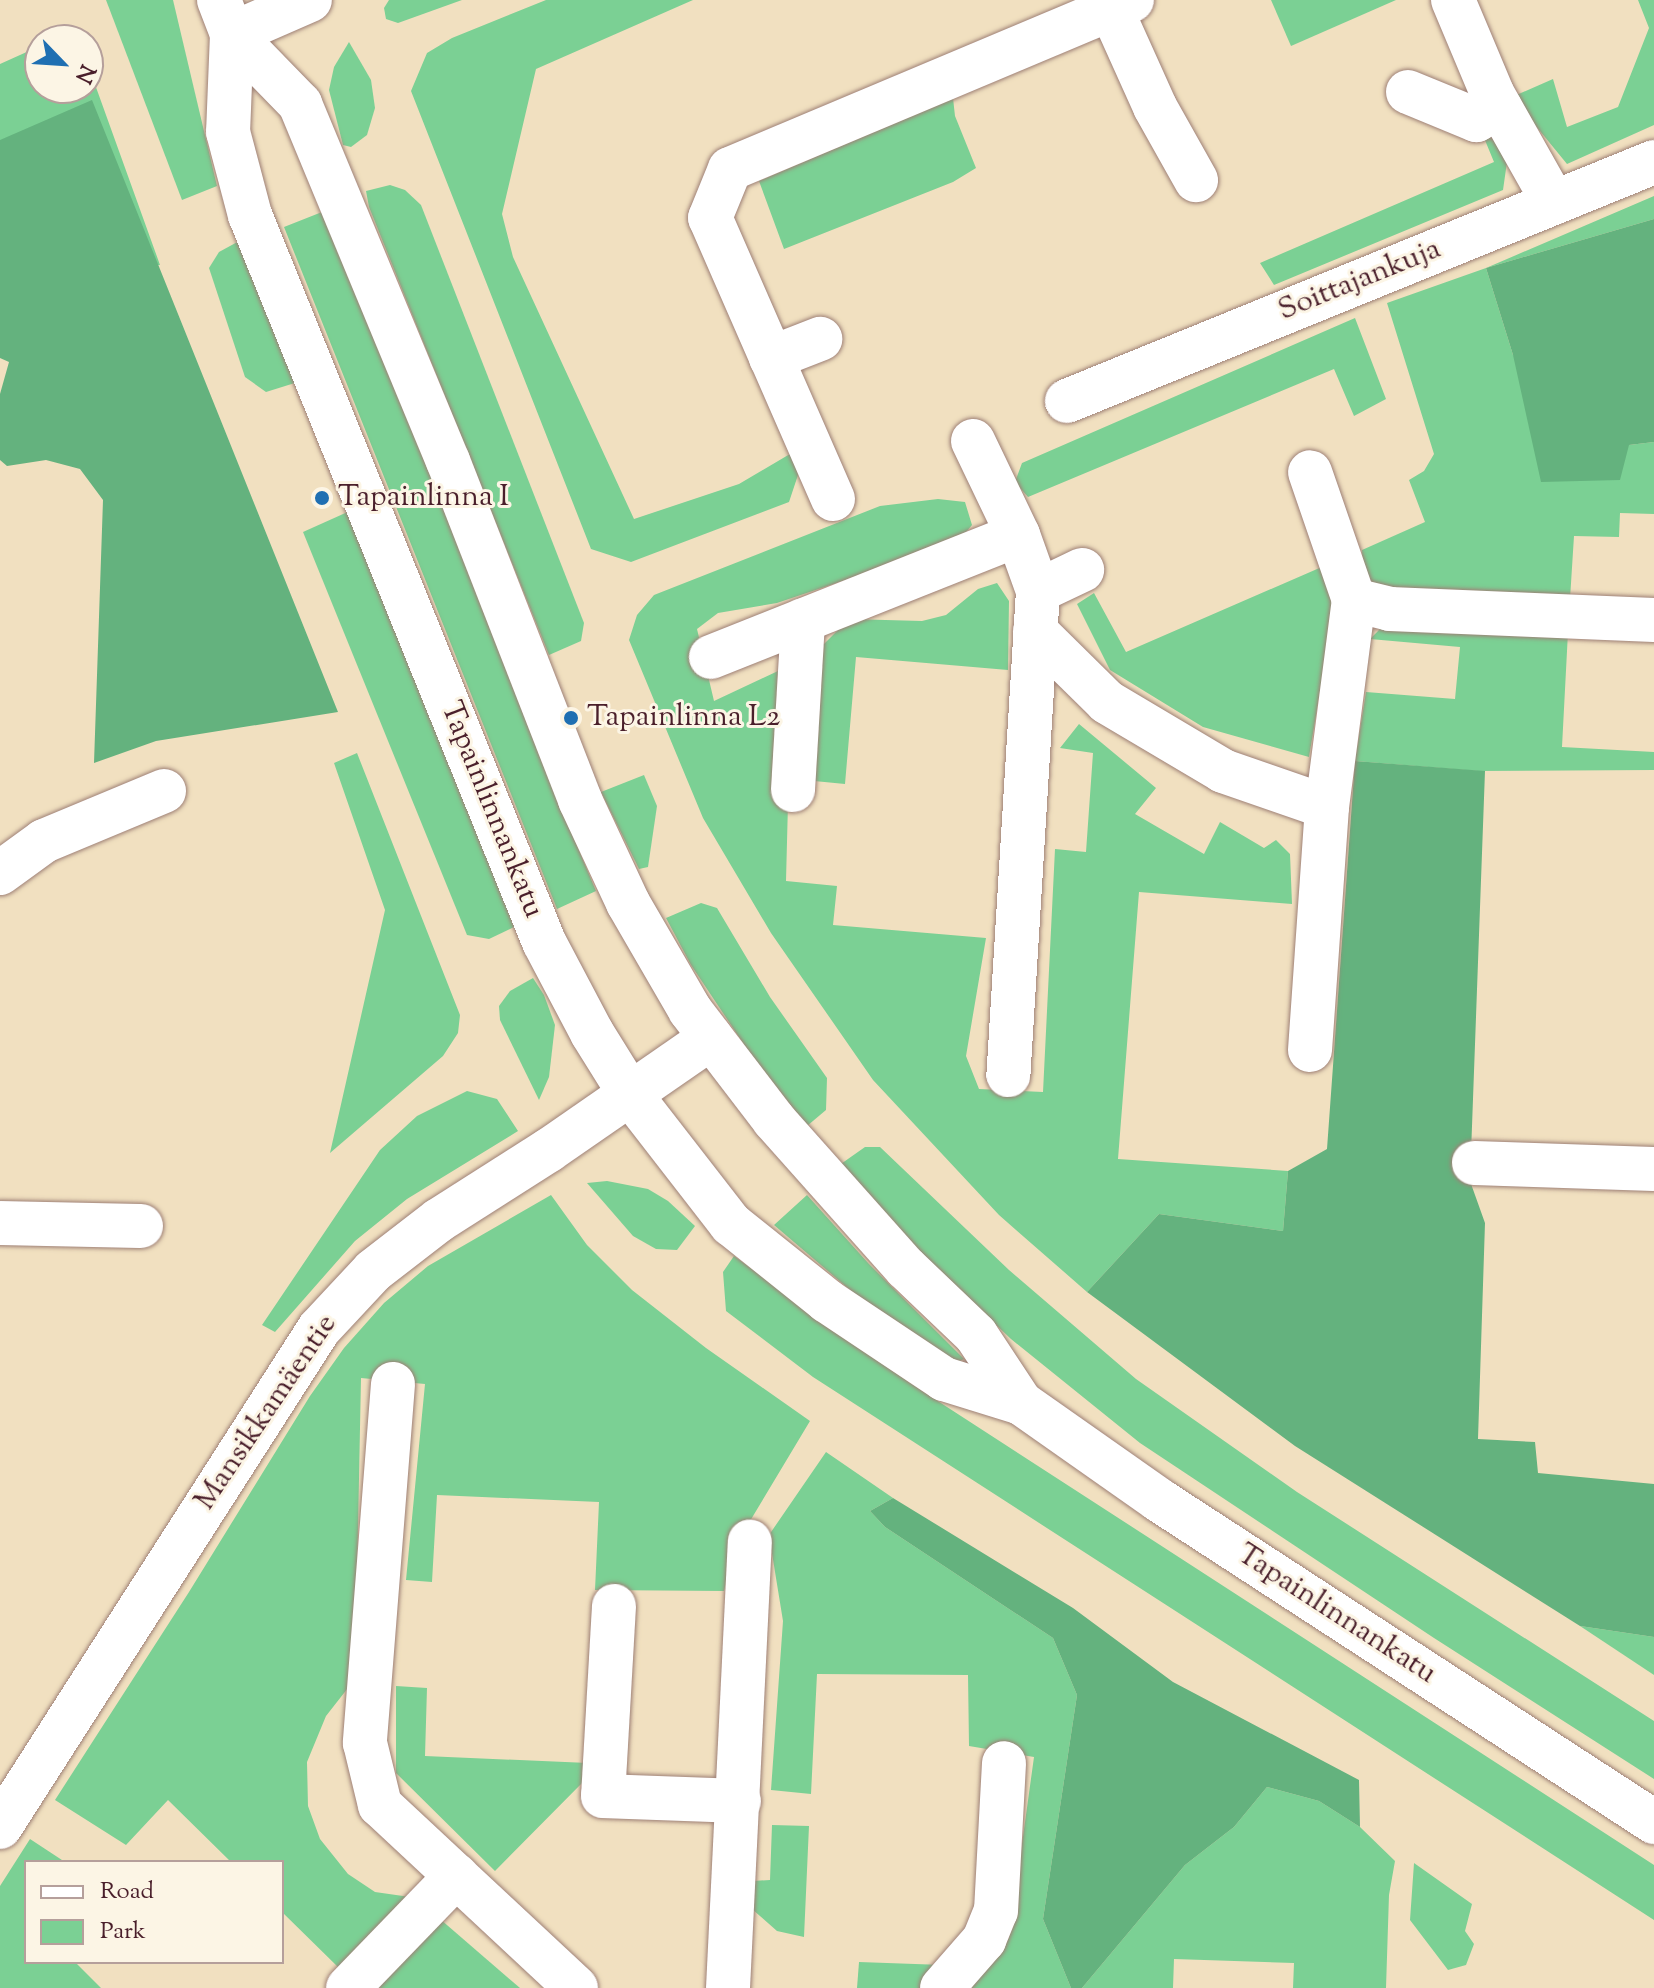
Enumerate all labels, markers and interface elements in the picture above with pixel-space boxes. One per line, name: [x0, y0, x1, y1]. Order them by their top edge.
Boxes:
north arrow: [24, 24, 104, 104]
text: N: [66, 59, 102, 88]
street label: Soittajankuja: [1274, 232, 1446, 330]
place label: Tapainlinna I: [338, 480, 509, 516]
marker: Tapainlinna I: [313, 489, 331, 507]
street label: Tapainlinnankatu: [431, 697, 551, 923]
place label: Tapainlinna L2: [587, 700, 780, 736]
marker: Tapainlinna L2: [562, 709, 580, 727]
street label: Mansikkamäentie: [188, 1308, 346, 1518]
street label: Tapainlinnankatu: [1230, 1537, 1442, 1693]
legend: [24, 1860, 284, 1964]
text: Road: [100, 1875, 154, 1909]
text: Park: [100, 1915, 146, 1949]

